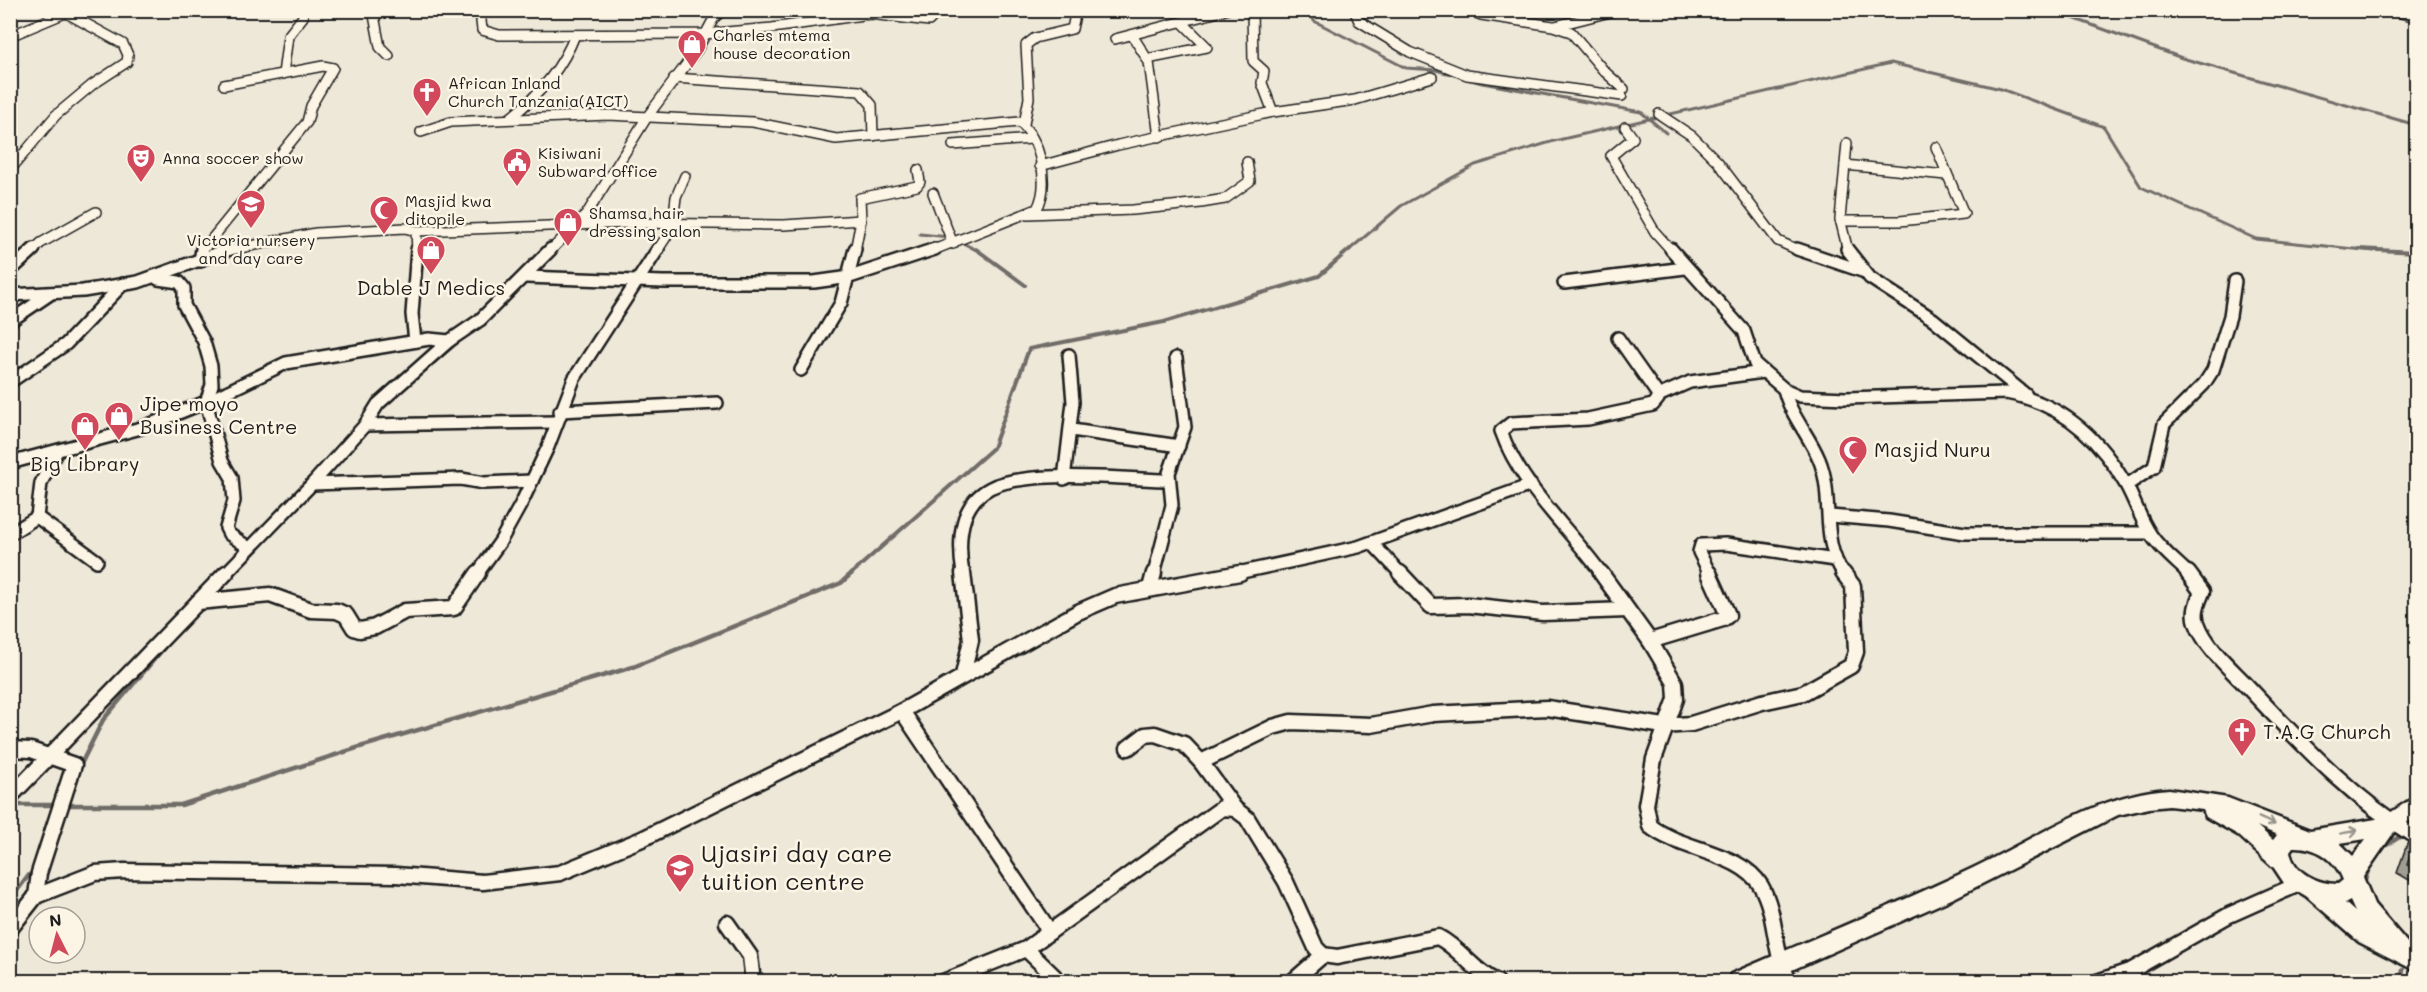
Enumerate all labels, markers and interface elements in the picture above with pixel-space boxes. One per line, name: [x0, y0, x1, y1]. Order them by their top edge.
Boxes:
place label: Charles mtema house decoration: [713, 24, 850, 63]
shop icon: Charles mtema house decoration: [676, 28, 708, 70]
place label: African Inland Church Tanzania(AICT): [448, 72, 628, 111]
church icon: African Inland Church Tanzania(AICT): [411, 76, 443, 118]
theatre icon: Anna soccer show: [125, 142, 157, 184]
place label: Kisiwani Subward office: [538, 142, 658, 181]
public building icon: Kisiwani Subward office: [501, 146, 533, 188]
place label: Anna soccer show: [162, 147, 304, 168]
school or university icon: Victoria nursery and day care: [235, 188, 267, 230]
place label: Masjid kwa ditopile: [405, 190, 492, 229]
mosque icon: Masjid kwa ditopile: [368, 194, 400, 236]
place label: Shamsa hair dressing salon: [589, 202, 701, 241]
shop icon: Shamsa hair dressing salon: [552, 206, 584, 248]
place label: Victoria nursery and day care: [187, 229, 315, 268]
shop icon: Dable J Medics: [415, 234, 447, 276]
place label: Dable J Medics: [357, 274, 505, 300]
place label: Jipe moyo Business Centre: [140, 390, 297, 439]
shop icon: Jipe moyo Business Centre: [103, 400, 135, 442]
shop icon: Big Library: [69, 410, 101, 452]
mosque icon: Masjid Nuru: [1837, 434, 1869, 476]
place label: Masjid Nuru: [1874, 436, 1991, 462]
place label: Big Library: [31, 450, 139, 476]
church icon: T.A.G Church: [2226, 716, 2258, 758]
place label: T.A.G Church: [2263, 718, 2391, 744]
one-way arrow: [2257, 816, 2275, 827]
one-way arrow: [2339, 827, 2358, 838]
place label: Ujasiri day care tuition centre: [701, 837, 892, 896]
school or university icon: Ujasiri day care tuition centre: [664, 852, 696, 894]
north arrow: [27, 905, 87, 965]
text: N: [48, 909, 63, 931]

